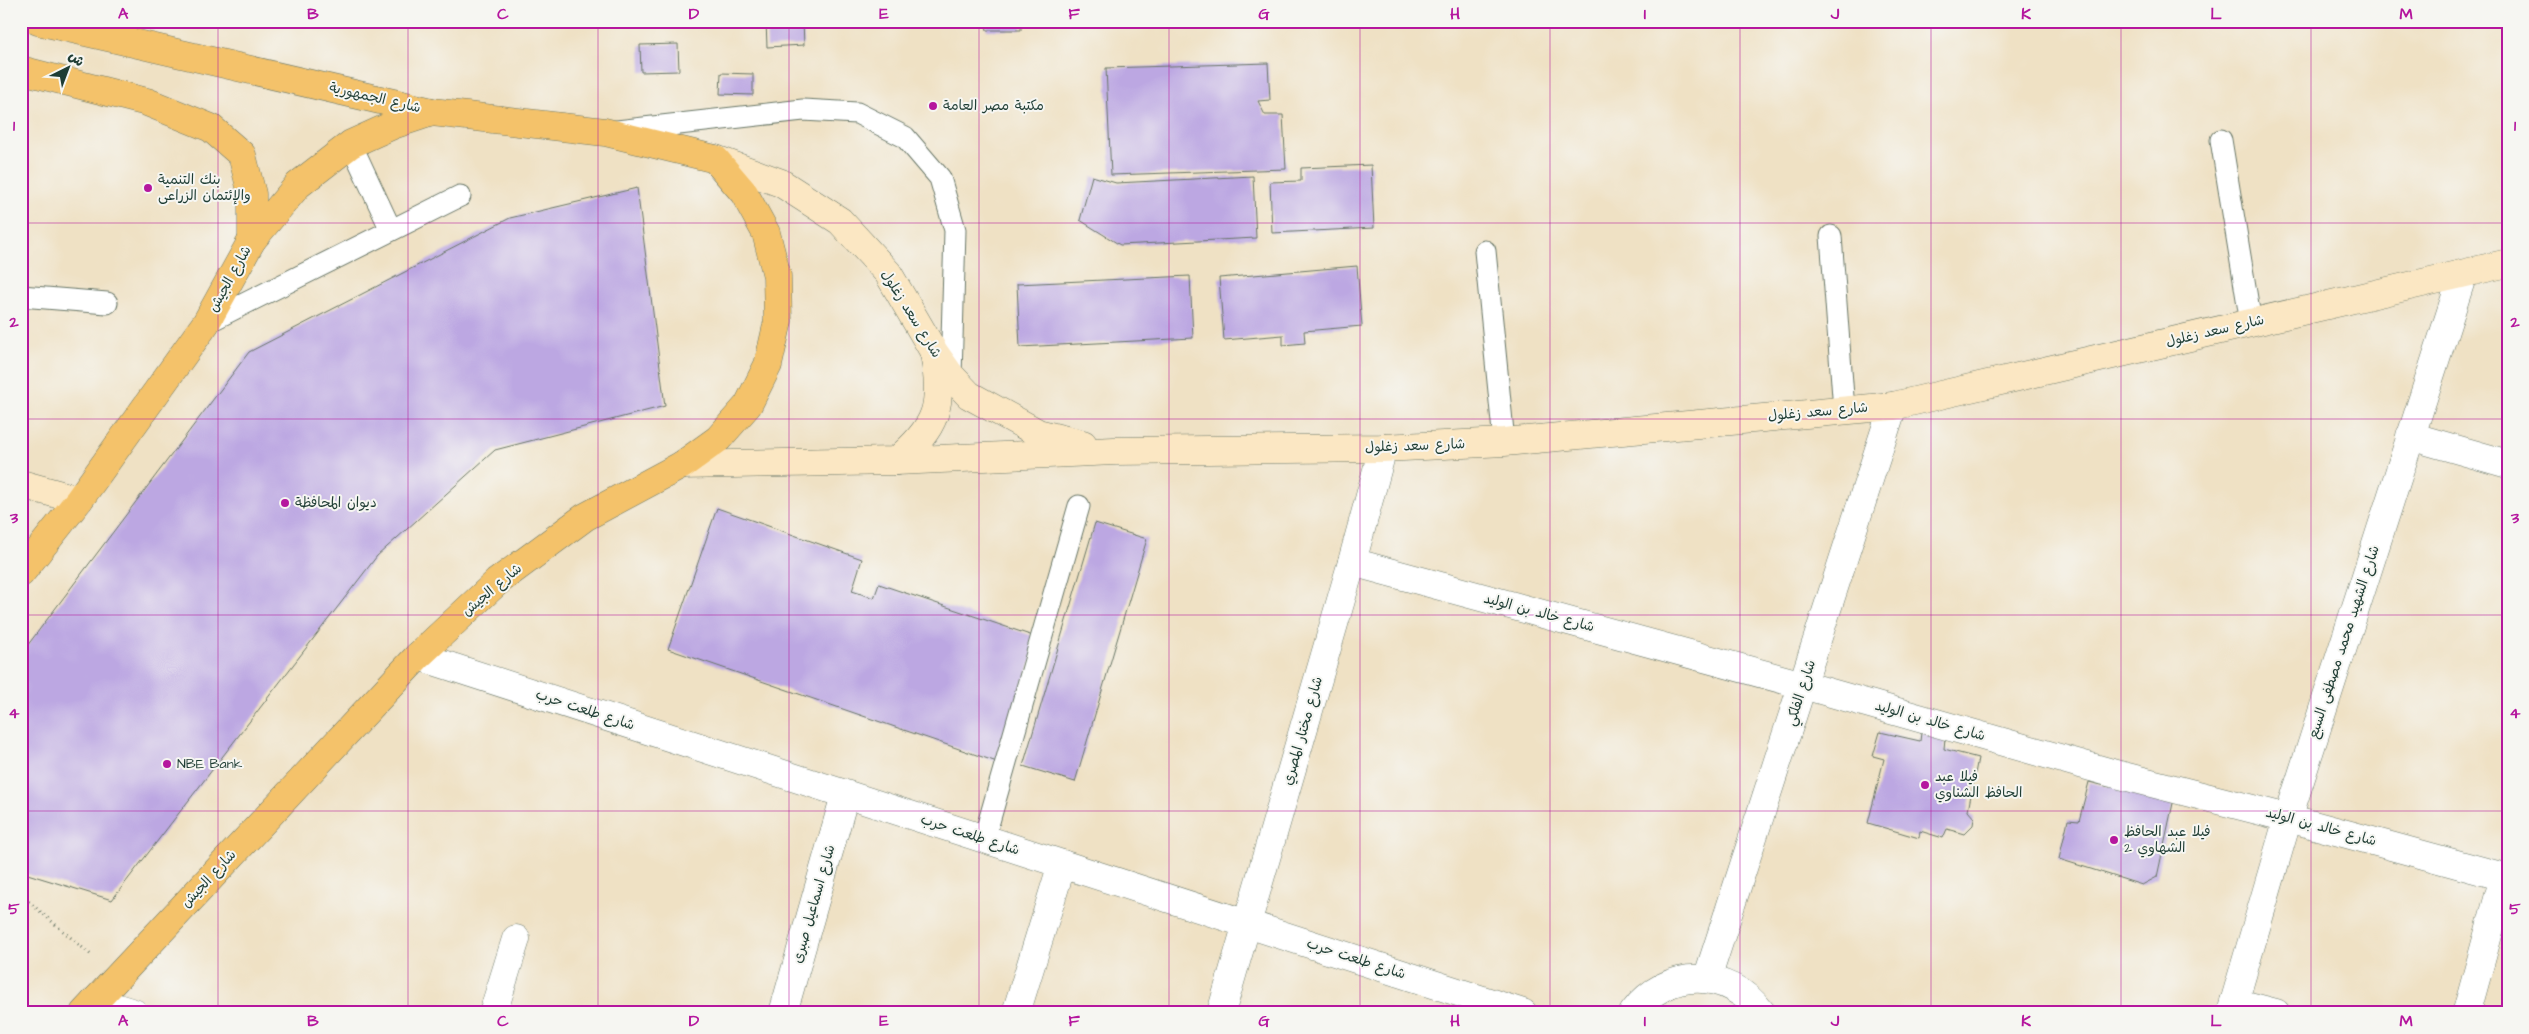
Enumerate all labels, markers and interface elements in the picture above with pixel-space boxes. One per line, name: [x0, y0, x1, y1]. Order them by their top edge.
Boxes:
text: A: [118, 3, 129, 25]
text: B: [307, 3, 319, 25]
text: C: [497, 3, 509, 25]
text: D: [689, 3, 700, 25]
text: E: [879, 3, 889, 25]
text: F: [1068, 3, 1080, 25]
text: G: [1258, 3, 1270, 25]
text: H: [1450, 3, 1460, 25]
text: I: [1644, 3, 1646, 25]
text: J: [1830, 3, 1840, 25]
text: K: [2021, 3, 2031, 25]
text: L: [2210, 3, 2222, 25]
text: M: [2399, 3, 2413, 25]
north arrow: [42, 42, 92, 92]
text: ش: [64, 46, 88, 72]
street label: شارع الجمهورية: [327, 78, 423, 118]
place label: مكتبة مصر العامة: [943, 96, 1044, 116]
marker: مكتبة مصر العامة: [927, 100, 939, 112]
text: 1: [13, 115, 16, 137]
text: 1: [2514, 115, 2517, 137]
place label: بنك التنمية والإئتمان الزراعى: [158, 170, 251, 206]
marker: بنك التنمية والإئتمان الزراعى: [142, 182, 154, 194]
street label: شارع الجيش: [204, 242, 256, 316]
street label: شارع سعد زغلول: [876, 266, 946, 362]
street label: شارع سعد زغلول: [2164, 310, 2266, 352]
text: 2: [8, 311, 19, 333]
text: 2: [2509, 311, 2520, 333]
street label: شارع سعد زغلول: [1767, 398, 1869, 426]
street label: شارع سعد زغلول: [1364, 434, 1466, 458]
place label: ديوان المحافظة: [295, 493, 377, 513]
marker: ديوان المحافظة: [279, 497, 291, 509]
text: 3: [9, 507, 19, 529]
text: 3: [2510, 507, 2520, 529]
street label: شارع الشهيد محمد مصطفى السبع: [2303, 543, 2385, 741]
street label: شارع الجيش: [458, 559, 526, 621]
street label: شارع خالد بن الوليد: [1481, 589, 1597, 637]
street label: شارع الفلكي: [1781, 657, 1823, 729]
street label: شارع مختار المصري: [1278, 674, 1328, 788]
street label: شارع طلعت حرب: [533, 685, 637, 735]
street label: شارع خالد بن الوليد: [1873, 696, 1987, 746]
text: 4: [9, 702, 20, 724]
text: 4: [2510, 702, 2521, 724]
place label: NBE Bank: [177, 754, 243, 774]
marker: NBE Bank: [161, 758, 173, 770]
place label: فيلا عبد الحافظ الشناوي: [1935, 767, 2022, 803]
marker: فيلا عبد الحافظ الشناوي: [1919, 779, 1931, 791]
street label: شارع خالد بن الوليد: [2263, 803, 2379, 851]
street label: شارع طلعت حرب: [918, 810, 1022, 860]
place label: فيلا عبد الحافظ الشهاوي 2: [2124, 822, 2210, 858]
marker: فيلا عبد الحافظ الشهاوي 2: [2108, 834, 2120, 846]
street label: شارع اسماعيل صبرى: [788, 842, 840, 966]
street label: شارع الجيش: [177, 846, 241, 912]
text: 5: [8, 898, 20, 920]
text: 5: [2509, 898, 2521, 920]
street label: شارع طلعت حرب: [1304, 934, 1408, 984]
text: A: [118, 1010, 129, 1032]
text: B: [307, 1010, 319, 1032]
text: C: [497, 1010, 509, 1032]
text: D: [689, 1010, 700, 1032]
text: E: [879, 1010, 889, 1032]
text: F: [1068, 1010, 1080, 1032]
text: G: [1258, 1010, 1270, 1032]
text: H: [1450, 1010, 1460, 1032]
text: I: [1644, 1010, 1646, 1032]
text: J: [1830, 1010, 1840, 1032]
text: K: [2021, 1010, 2031, 1032]
text: L: [2210, 1010, 2222, 1032]
text: M: [2399, 1010, 2413, 1032]

